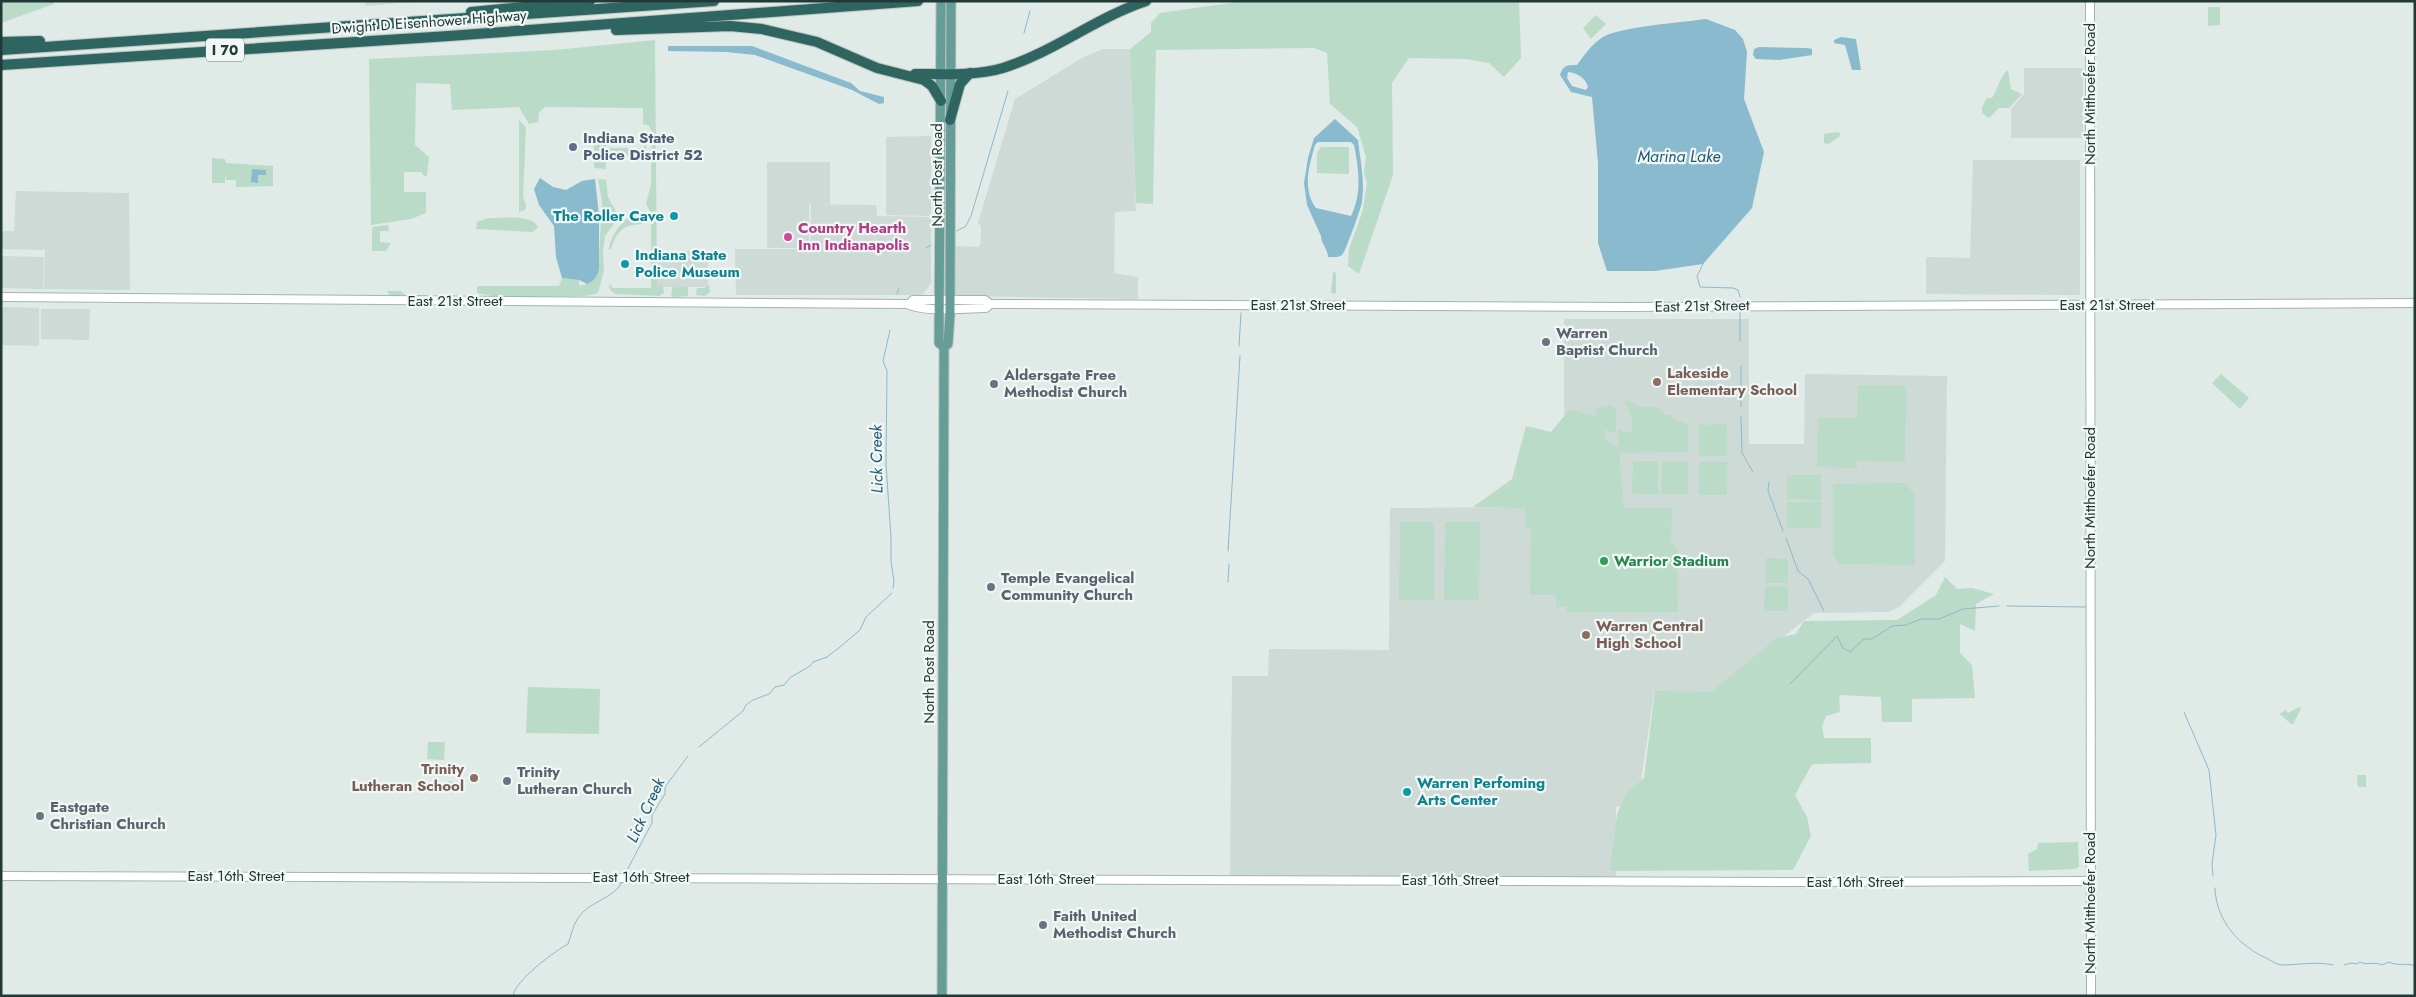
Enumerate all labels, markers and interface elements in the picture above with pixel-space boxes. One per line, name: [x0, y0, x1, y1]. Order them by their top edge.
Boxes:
street label: Dwight D Eisenhower Highway: [331, 4, 528, 40]
street label: North Mitthoefer Road: [2079, 23, 2101, 165]
road number: I 70: [206, 38, 244, 62]
street label: North Post Road: [926, 123, 948, 227]
place label: Indiana State Police District 52: [583, 127, 703, 166]
marker: Indiana State Police District 52: [567, 141, 579, 153]
water label: Marina Lake: [1637, 145, 1721, 168]
place label: The Roller Cave: [553, 205, 664, 227]
marker: The Roller Cave: [668, 210, 680, 222]
place label: Country Hearth Inn Indianapolis: [798, 217, 909, 256]
marker: Country Hearth Inn Indianapolis: [782, 231, 794, 243]
place label: Indiana State Police Museum: [635, 244, 740, 283]
marker: Indiana State Police Museum: [619, 258, 631, 270]
street label: East 21st Street: [408, 290, 503, 312]
street label: East 21st Street: [1251, 294, 1346, 316]
street label: East 21st Street: [1654, 294, 1750, 318]
street label: East 21st Street: [2060, 294, 2155, 316]
place label: Warren Baptist Church: [1556, 322, 1658, 361]
marker: Warren Baptist Church: [1540, 336, 1552, 348]
place label: Lakeside Elementary School: [1667, 362, 1797, 401]
place label: Aldersgate Free Methodist Church: [1003, 364, 1127, 403]
marker: Lakeside Elementary School: [1651, 376, 1663, 388]
marker: Aldersgate Free Methodist Church: [988, 378, 1000, 390]
water label: Lick Creek: [864, 423, 889, 494]
street label: North Mitthoefer Road: [2079, 427, 2101, 569]
place label: Warrior Stadium: [1614, 550, 1729, 572]
marker: Warrior Stadium: [1598, 555, 1610, 567]
place label: Temple Evangelical Community Church: [1001, 567, 1134, 606]
marker: Temple Evangelical Community Church: [985, 581, 997, 593]
place label: Warren Central High School: [1596, 615, 1703, 654]
street label: North Post Road: [918, 620, 940, 724]
marker: Warren Central High School: [1580, 629, 1592, 641]
place label: Trinity Lutheran School: [351, 758, 464, 797]
place label: Trinity Lutheran Church: [517, 761, 632, 800]
marker: Trinity Lutheran School: [468, 772, 480, 784]
place label: Warren Perfoming Arts Center: [1416, 772, 1545, 811]
water label: Lick Creek: [621, 773, 671, 846]
marker: Trinity Lutheran Church: [501, 775, 513, 787]
marker: Warren Perfoming Arts Center: [1401, 786, 1413, 798]
place label: Eastgate Christian Church: [50, 796, 166, 835]
marker: Eastgate Christian Church: [34, 810, 46, 822]
street label: North Mitthoefer Road: [2079, 832, 2101, 974]
street label: East 16th Street: [188, 865, 285, 887]
street label: East 16th Street: [593, 866, 690, 888]
street label: East 16th Street: [998, 868, 1095, 890]
street label: East 16th Street: [1402, 869, 1499, 891]
street label: East 16th Street: [1807, 871, 1904, 893]
place label: Faith United Methodist Church: [1053, 905, 1176, 944]
marker: Faith United Methodist Church: [1037, 919, 1049, 931]

